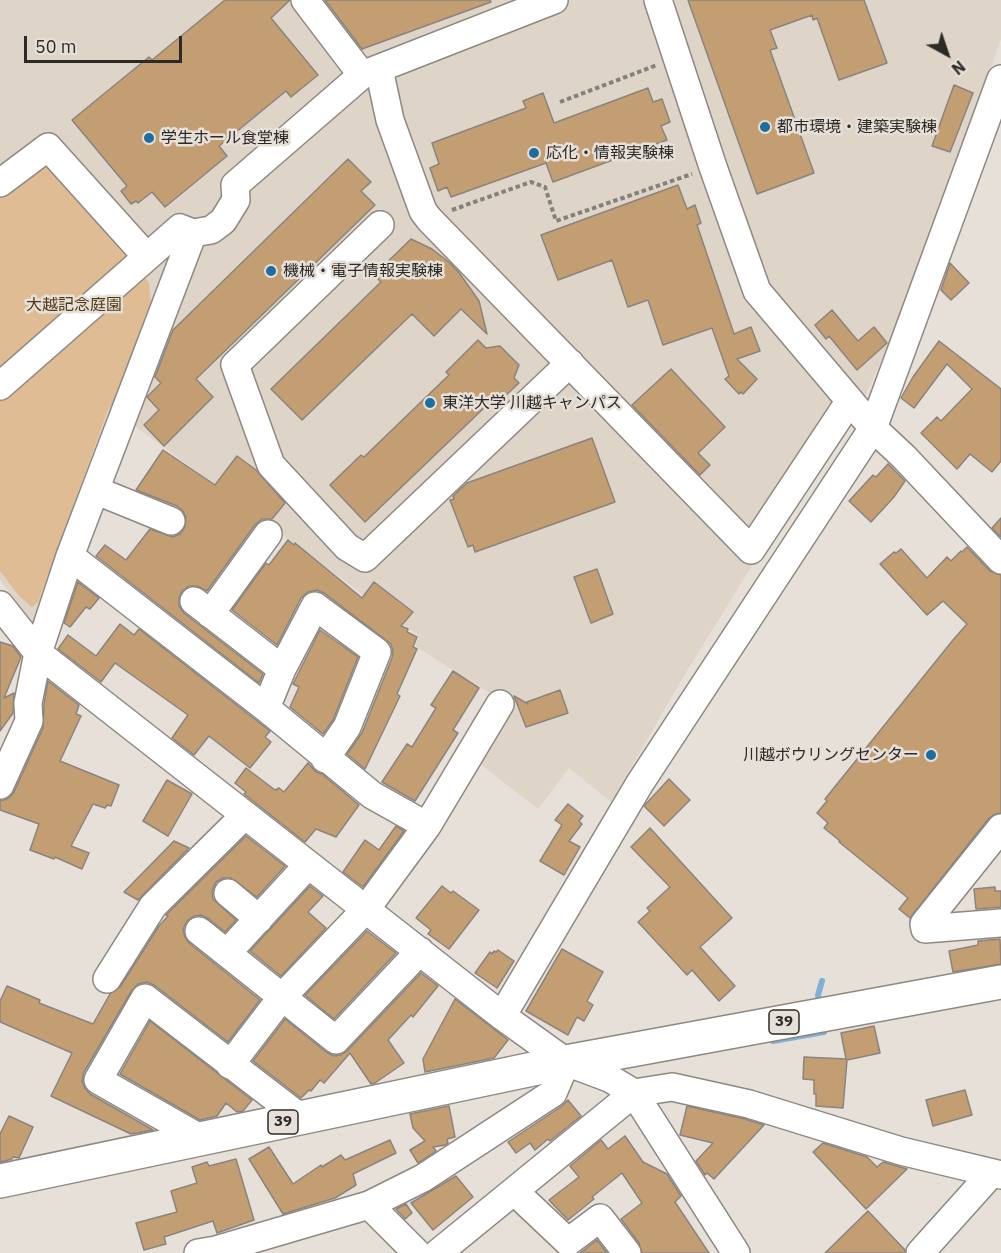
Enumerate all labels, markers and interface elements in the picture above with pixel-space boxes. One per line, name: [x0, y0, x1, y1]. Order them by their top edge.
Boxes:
scale bar: [27, 24, 184, 62]
north arrow: [917, 24, 977, 84]
text: 50 m: [35, 35, 77, 58]
text: N: [948, 56, 969, 79]
place label: 都市環境・建築実験棟: [777, 117, 937, 137]
marker: 都市環境・建築実験棟: [758, 120, 772, 134]
place label: 学生ホール食堂棟: [161, 128, 289, 148]
marker: 学生ホール食堂棟: [142, 131, 156, 145]
place label: 応化・情報実験棟: [546, 143, 674, 163]
marker: 応化・情報実験棟: [527, 146, 541, 160]
place label: 機械・電子情報実験棟: [283, 261, 443, 281]
marker: 機械・電子情報実験棟: [264, 264, 278, 278]
park label: 大越記念庭園: [26, 295, 122, 315]
place label: 東洋大学 川越キャンパス: [442, 393, 622, 413]
marker: 東洋大学 川越キャンパス: [423, 396, 437, 410]
place label: 川越ボウリングセンター: [743, 745, 919, 765]
marker: 川越ボウリングセンター: [924, 748, 938, 762]
road number: 39: [769, 1010, 799, 1034]
road number: 39: [268, 1110, 298, 1134]

